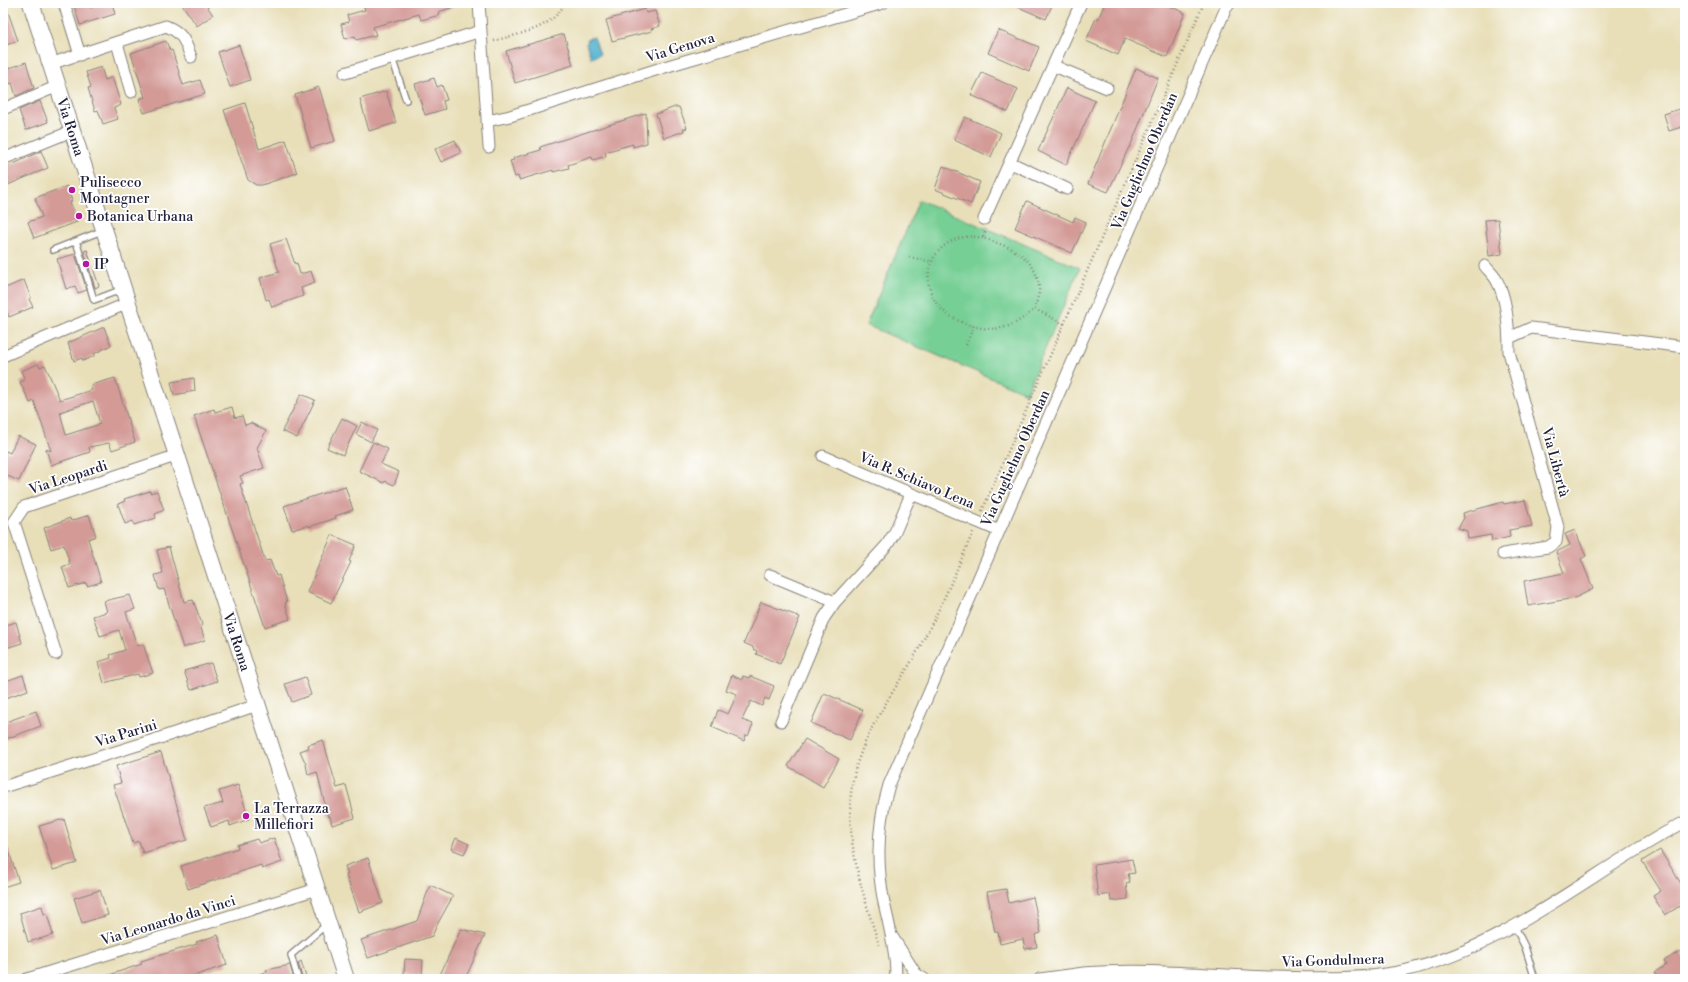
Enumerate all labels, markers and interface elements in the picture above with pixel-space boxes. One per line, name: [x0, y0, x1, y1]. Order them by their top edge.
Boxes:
street label: Via Genova: [643, 29, 718, 67]
street label: Via Guglielmo Oberdan: [1107, 89, 1182, 234]
street label: Via Roma: [52, 94, 88, 159]
place label: Pulisecco Montagner: [80, 174, 150, 208]
marker: Pulisecco Montagner: [67, 185, 77, 195]
place label: Botanica Urbana: [86, 208, 194, 226]
marker: Botanica Urbana: [74, 211, 84, 221]
place label: IP: [94, 256, 109, 274]
marker: IP: [81, 259, 91, 269]
street label: Via Guglielmo Oberdan: [977, 387, 1054, 530]
street label: Via Libertà: [1537, 424, 1573, 500]
street label: Via R. Schiavo Lena: [855, 448, 978, 514]
street label: Via Leopardi: [26, 457, 110, 499]
street label: Via Roma: [218, 609, 254, 674]
street label: Via Parini: [92, 716, 160, 752]
place label: La Terrazza Millefiori: [254, 800, 330, 834]
marker: La Terrazza Millefiori: [241, 811, 251, 821]
street label: Via Leonardo da Vinci: [98, 892, 238, 950]
street label: Via Gondulmera: [1280, 950, 1386, 972]

